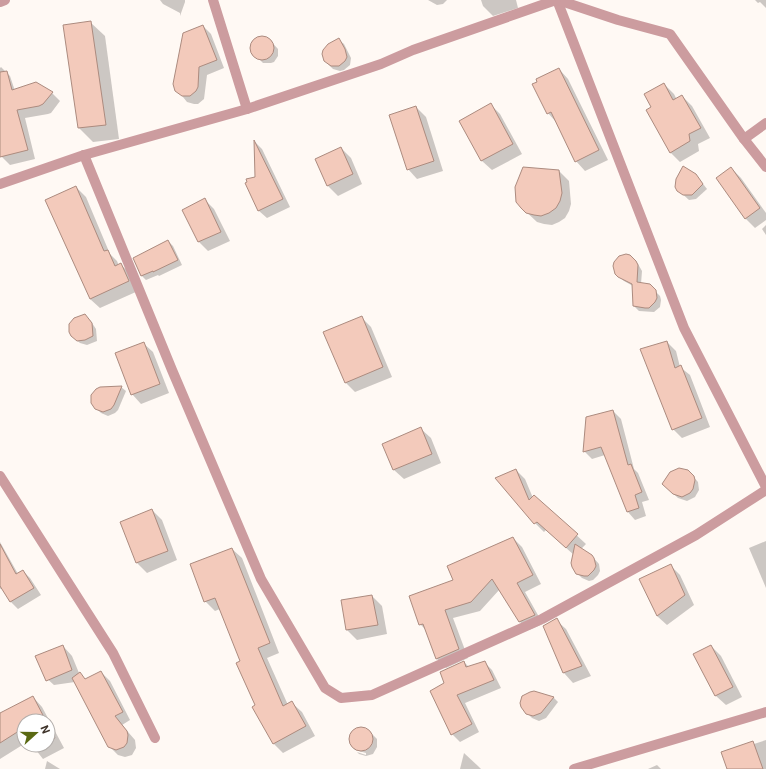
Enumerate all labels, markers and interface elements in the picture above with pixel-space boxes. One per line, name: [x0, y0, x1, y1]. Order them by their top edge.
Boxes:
north arrow: [16, 713, 56, 753]
text: N: [37, 724, 52, 736]

